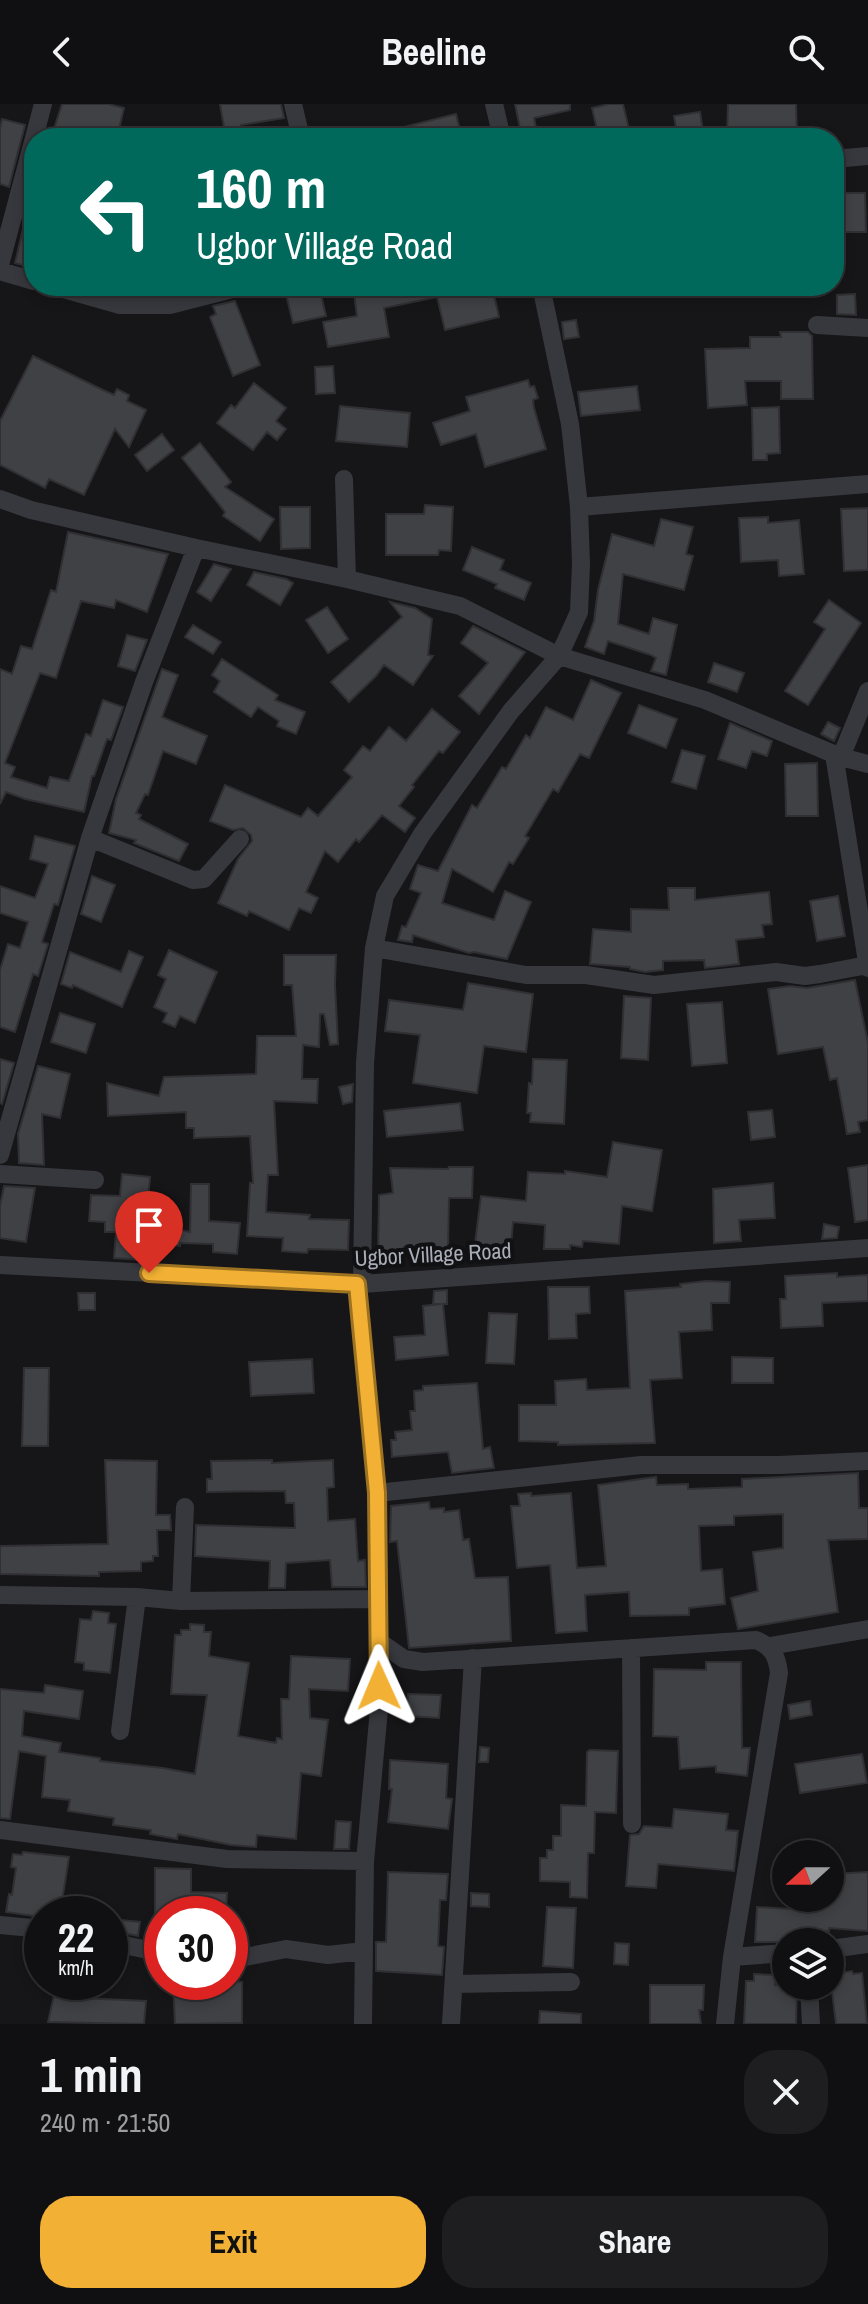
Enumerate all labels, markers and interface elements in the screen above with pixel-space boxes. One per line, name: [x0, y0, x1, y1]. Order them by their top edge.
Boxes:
text: Beeline: [381, 28, 487, 76]
icon: back: [40, 30, 84, 74]
icon: search: [784, 30, 828, 74]
text: 160 m: [196, 150, 326, 225]
icon: left: [64, 160, 168, 264]
text: Ugbor Village Road: [196, 222, 453, 270]
pin: [115, 1191, 183, 1273]
icon: arrive: [127, 1203, 171, 1247]
street label: Ugbor Village Road: [354, 1235, 512, 1273]
position arrow: [337, 1644, 421, 1728]
north arrow: [772, 1840, 844, 1912]
map controls: [772, 1840, 844, 2000]
speed limit sign: 30: [144, 1896, 248, 2000]
text: 22: [58, 1911, 94, 1964]
button: layers: [772, 1928, 844, 2000]
text: km/h: [58, 1954, 94, 1981]
text: 1 min: [40, 2042, 143, 2107]
button: close: [744, 2050, 828, 2134]
text: 240 m · 21:50: [40, 2105, 170, 2140]
button: Exit: [40, 2196, 426, 2288]
button: Share: [442, 2196, 828, 2288]

